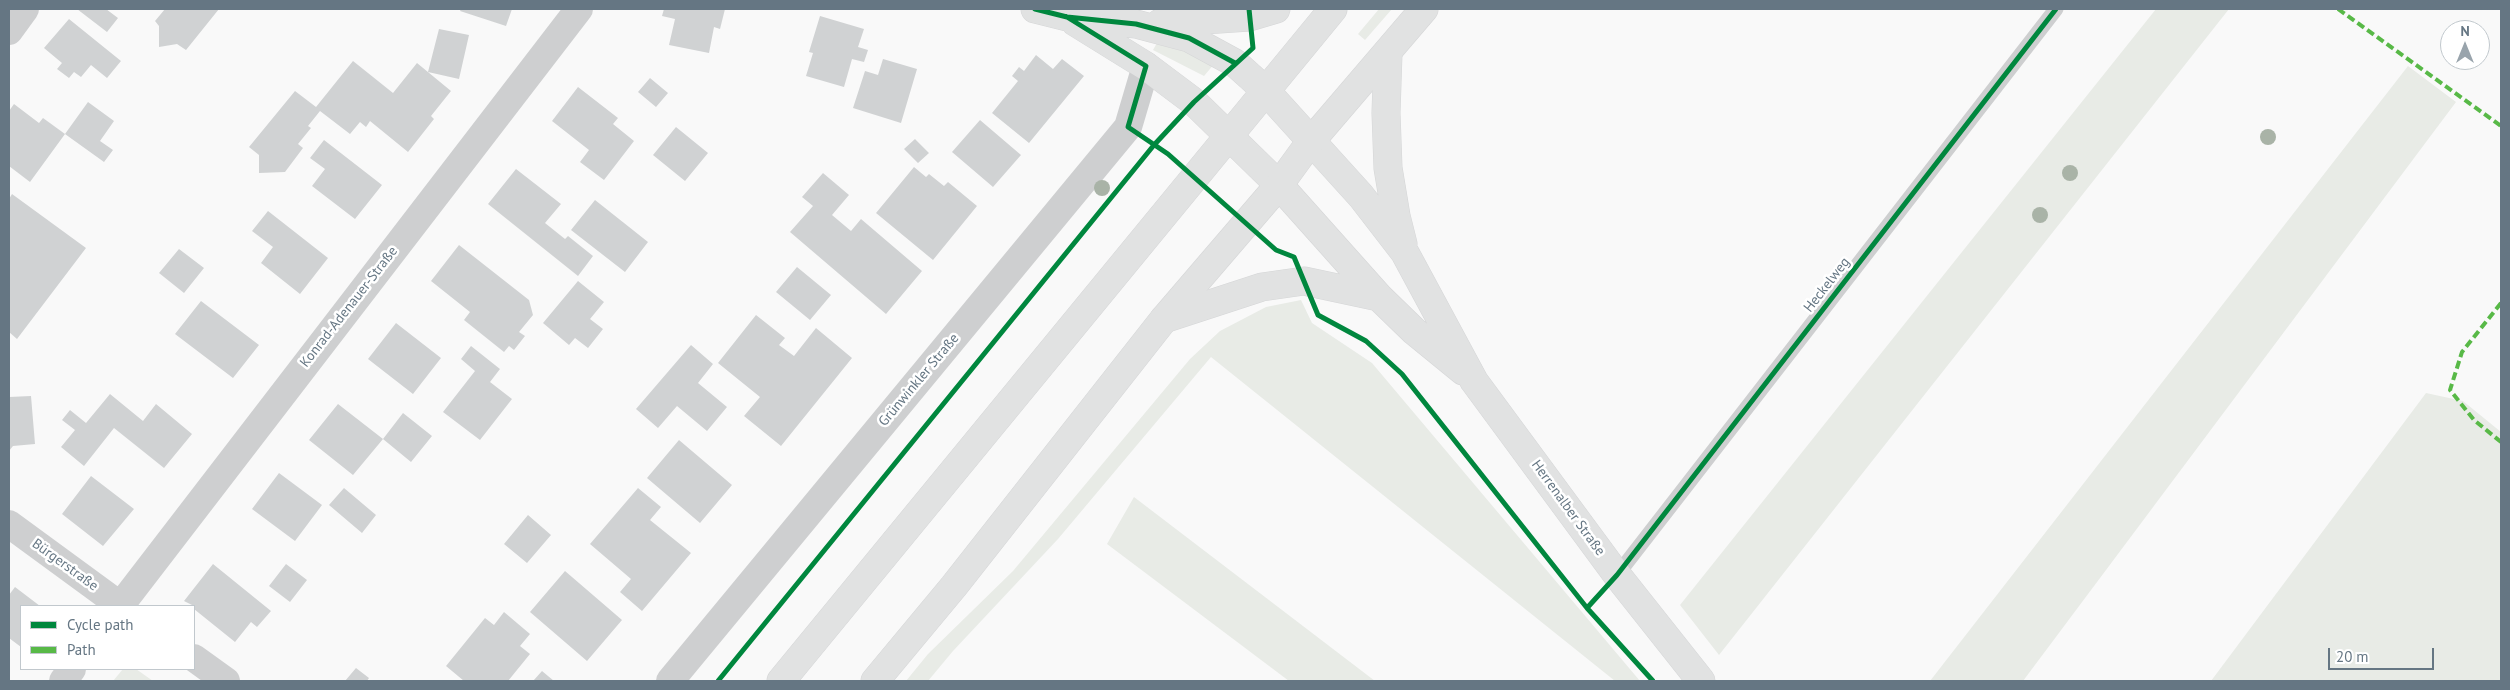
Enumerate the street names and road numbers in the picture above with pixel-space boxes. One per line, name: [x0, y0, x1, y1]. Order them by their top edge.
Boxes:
street label: Konrad-Adenauer-Straße: [297, 243, 401, 371]
street label: Heckelweg: [1800, 254, 1854, 316]
street label: Grünwinkler Straße: [875, 330, 963, 430]
street label: Herrenalber Straße: [1528, 457, 1608, 559]
street label: Bürgerstraße: [29, 535, 101, 595]

